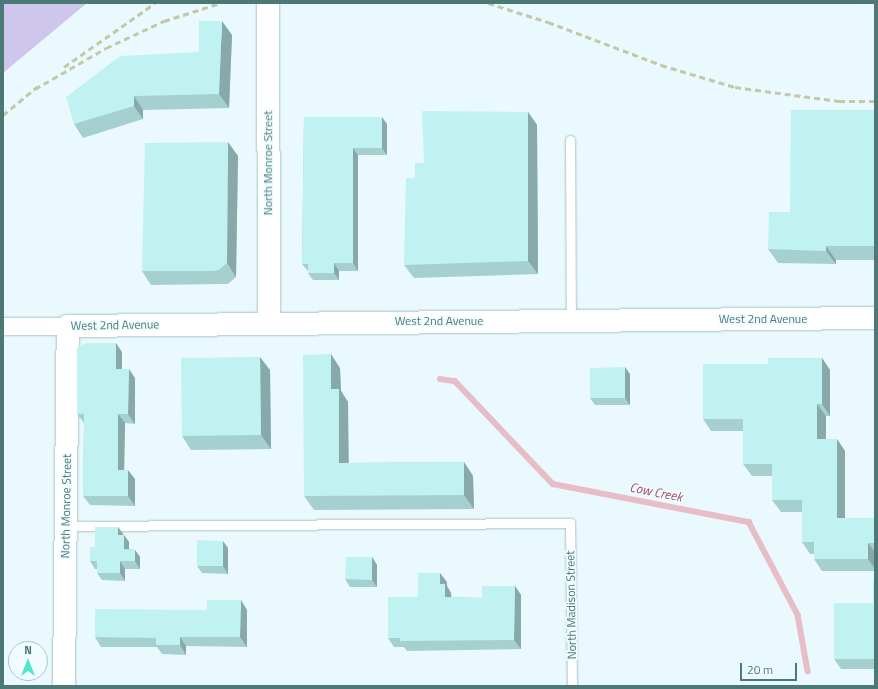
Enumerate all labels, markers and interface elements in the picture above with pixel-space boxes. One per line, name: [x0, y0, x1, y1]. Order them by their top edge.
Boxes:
street label: North Monroe Street: [261, 111, 275, 215]
street label: West 2nd Avenue: [719, 312, 807, 326]
street label: West 2nd Avenue: [395, 314, 483, 328]
street label: West 2nd Avenue: [71, 317, 159, 333]
street label: North Monroe Street: [58, 454, 74, 558]
water label: Cow Creek: [628, 479, 684, 505]
street label: North Madison Street: [563, 550, 579, 660]
north arrow: [8, 641, 48, 681]
text: N: [24, 642, 32, 658]
scale bar: [742, 655, 799, 681]
text: 20 m: [747, 660, 773, 679]

